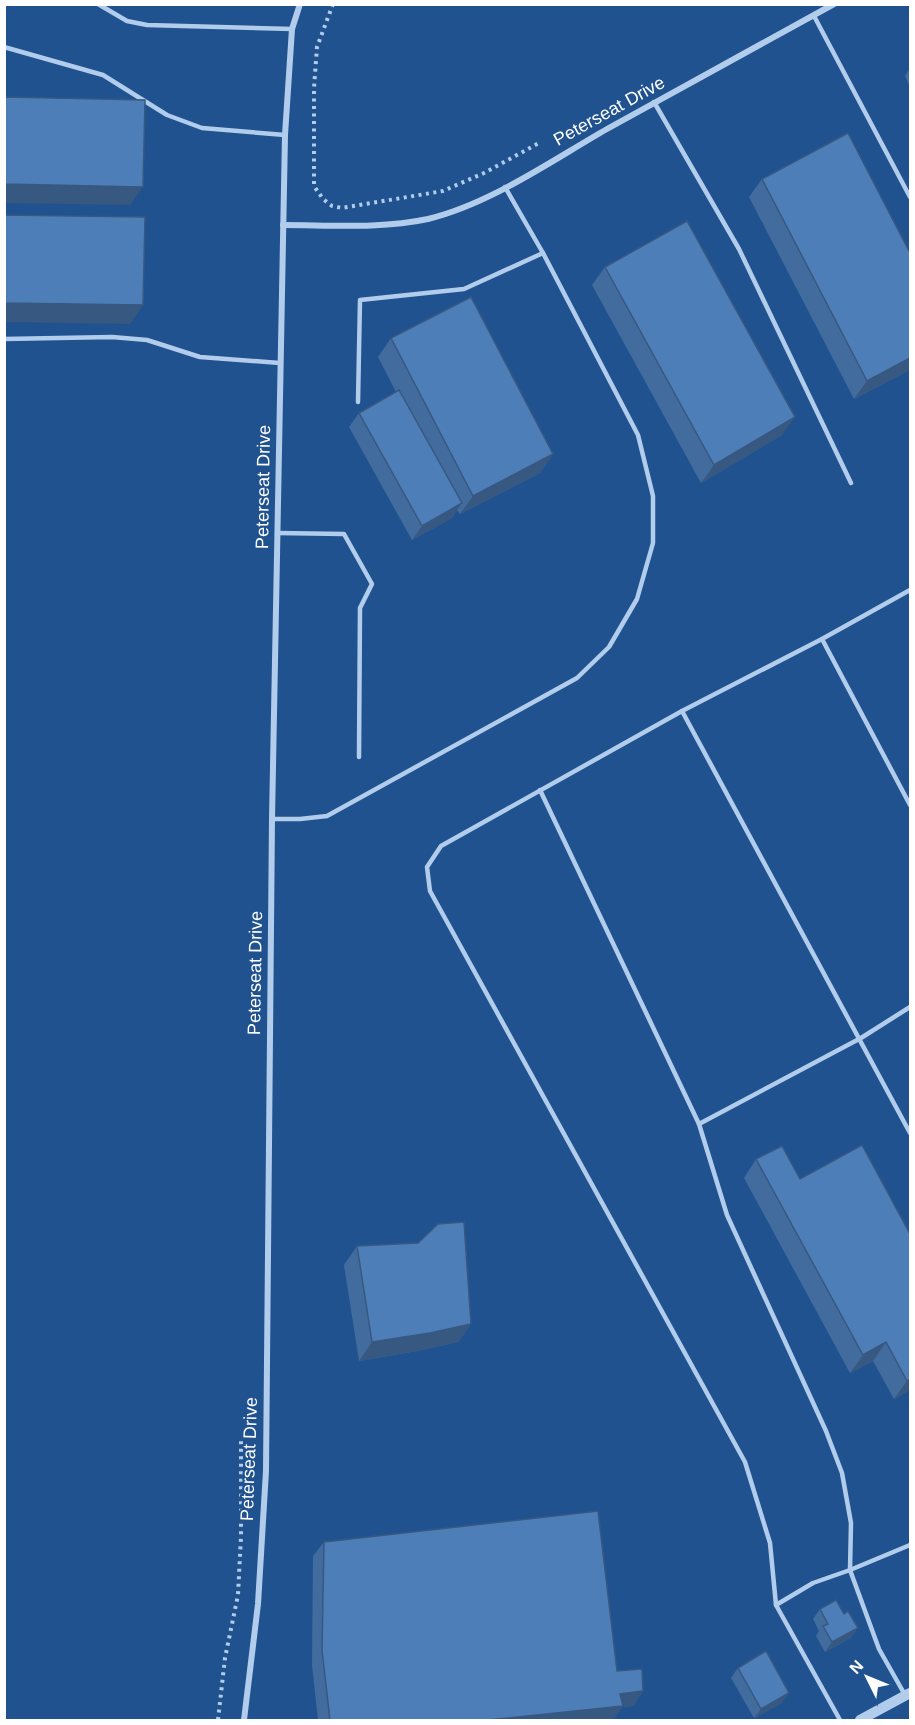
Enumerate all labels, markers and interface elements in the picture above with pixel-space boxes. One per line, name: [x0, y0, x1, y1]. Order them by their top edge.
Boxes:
street label: Peterseat Drive: [550, 72, 668, 150]
street label: Peterseat Drive: [252, 425, 274, 549]
street label: Peterseat Drive: [244, 911, 266, 1035]
street label: Peterseat Drive: [237, 1397, 261, 1521]
north arrow: [837, 1647, 897, 1707]
text: N: [846, 1657, 867, 1677]

